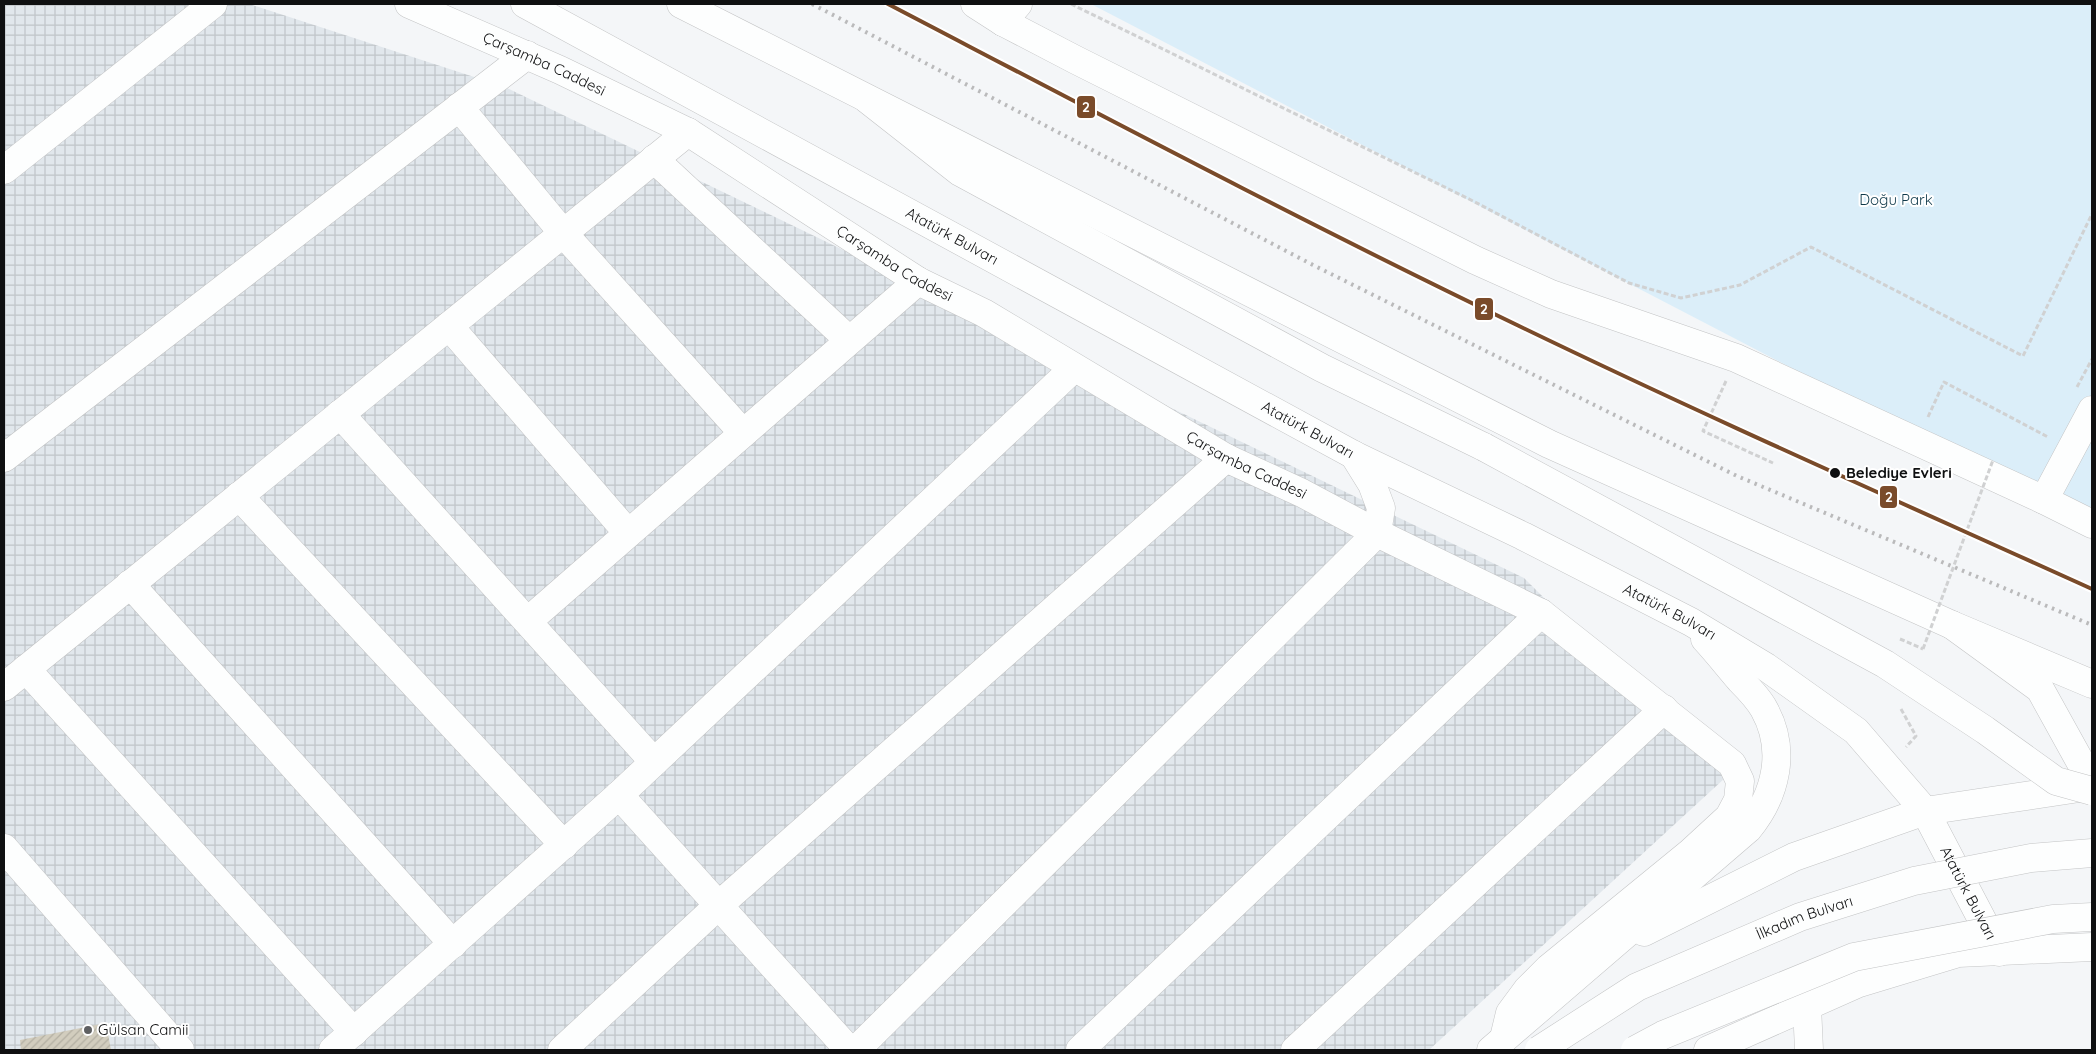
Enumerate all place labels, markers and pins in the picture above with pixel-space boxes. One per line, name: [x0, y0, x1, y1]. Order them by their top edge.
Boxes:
place label: Belediye Evleri: [1846, 463, 1952, 482]
marker: Belediye Evleri: [1828, 466, 1842, 480]
place label: Gülsan Camii: [98, 1020, 188, 1039]
marker: Gülsan Camii: [82, 1024, 94, 1036]

